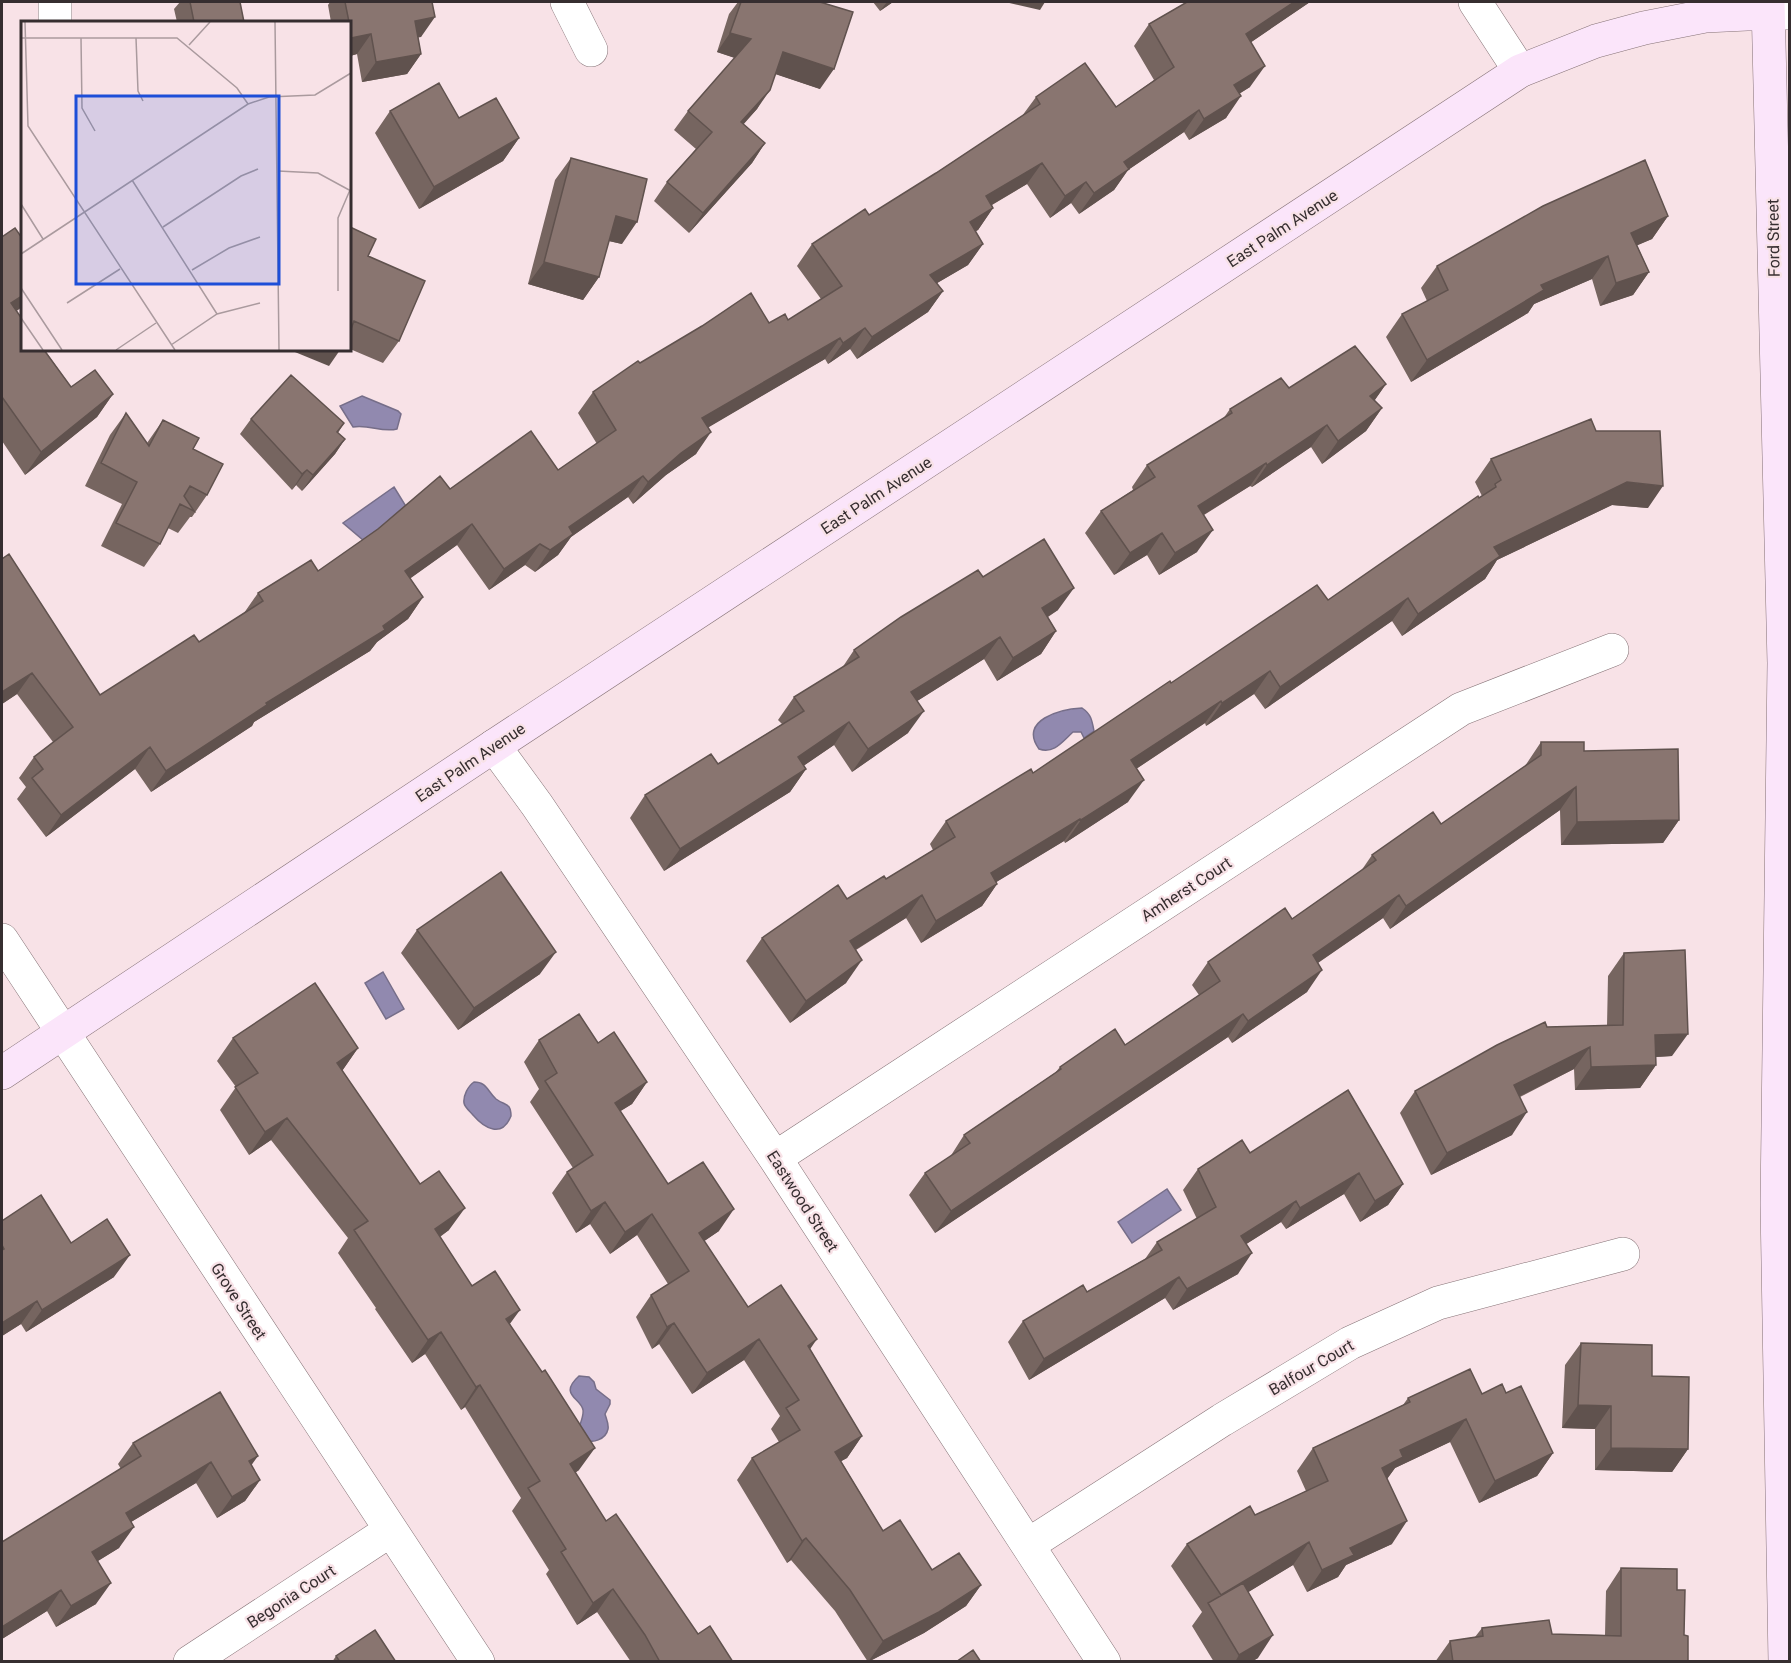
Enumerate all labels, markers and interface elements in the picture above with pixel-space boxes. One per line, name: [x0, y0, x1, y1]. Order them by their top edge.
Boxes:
inset map: [21, 21, 351, 351]
street label: East Palm Avenue: [1223, 186, 1341, 271]
street label: Ford Street: [1763, 199, 1784, 277]
street label: East Palm Avenue: [817, 453, 935, 538]
street label: East Palm Avenue: [412, 719, 529, 806]
street label: Amherst Court: [1137, 853, 1235, 926]
street label: Eastwood Street: [763, 1147, 842, 1255]
street label: Grove Street: [207, 1259, 270, 1343]
street label: Balfour Court: [1265, 1335, 1357, 1399]
street label: Begonia Court: [244, 1561, 339, 1632]

